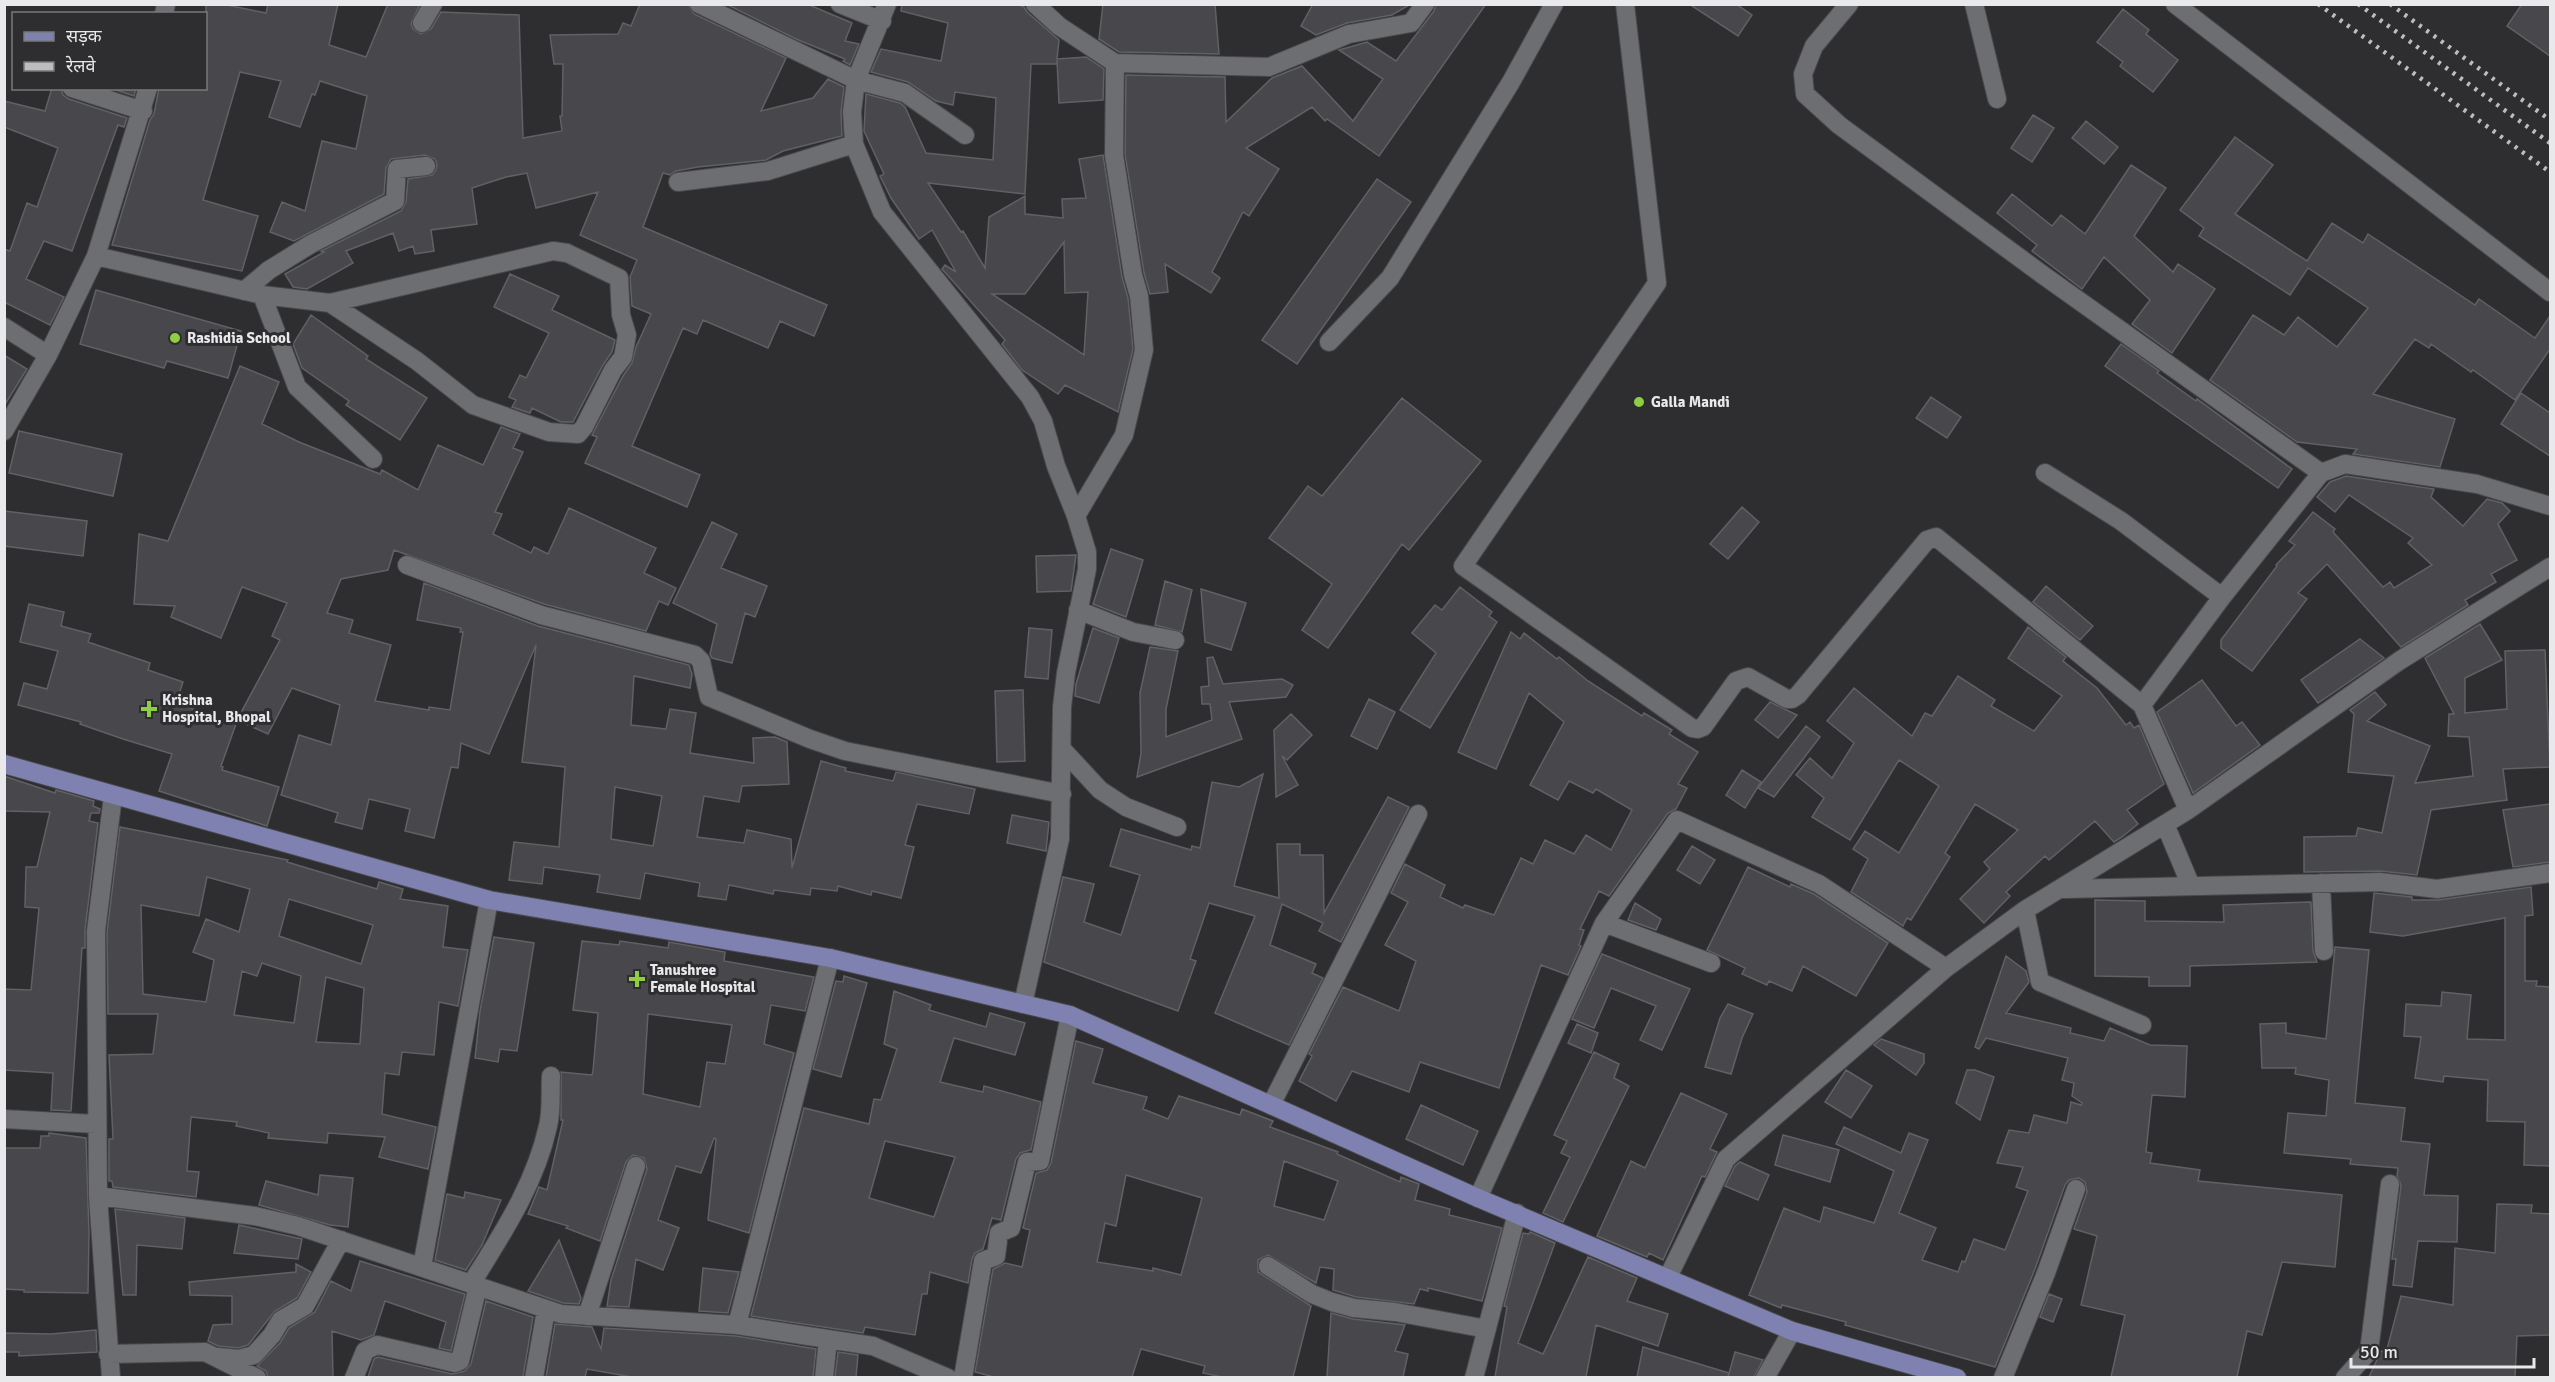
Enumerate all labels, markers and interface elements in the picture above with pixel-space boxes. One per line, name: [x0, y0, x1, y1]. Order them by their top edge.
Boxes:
legend: [12, 12, 207, 90]
text: सड़क: [66, 25, 103, 47]
text: रेलवे: [65, 55, 97, 77]
place label: Rashidia School: [187, 329, 291, 347]
marker: Rashidia School: [168, 331, 182, 345]
place label: Galla Mandi: [1651, 393, 1730, 411]
marker: Galla Mandi: [1632, 395, 1646, 409]
place label: Krishna Hospital, Bhopal: [162, 691, 271, 726]
marker: Krishna Hospital, Bhopal: [140, 700, 158, 718]
place label: Tanushree Female Hospital: [650, 961, 756, 996]
marker: Tanushree Female Hospital: [628, 970, 646, 988]
scale bar: [2351, 1331, 2534, 1369]
text: 50 m: [2360, 1341, 2398, 1363]

